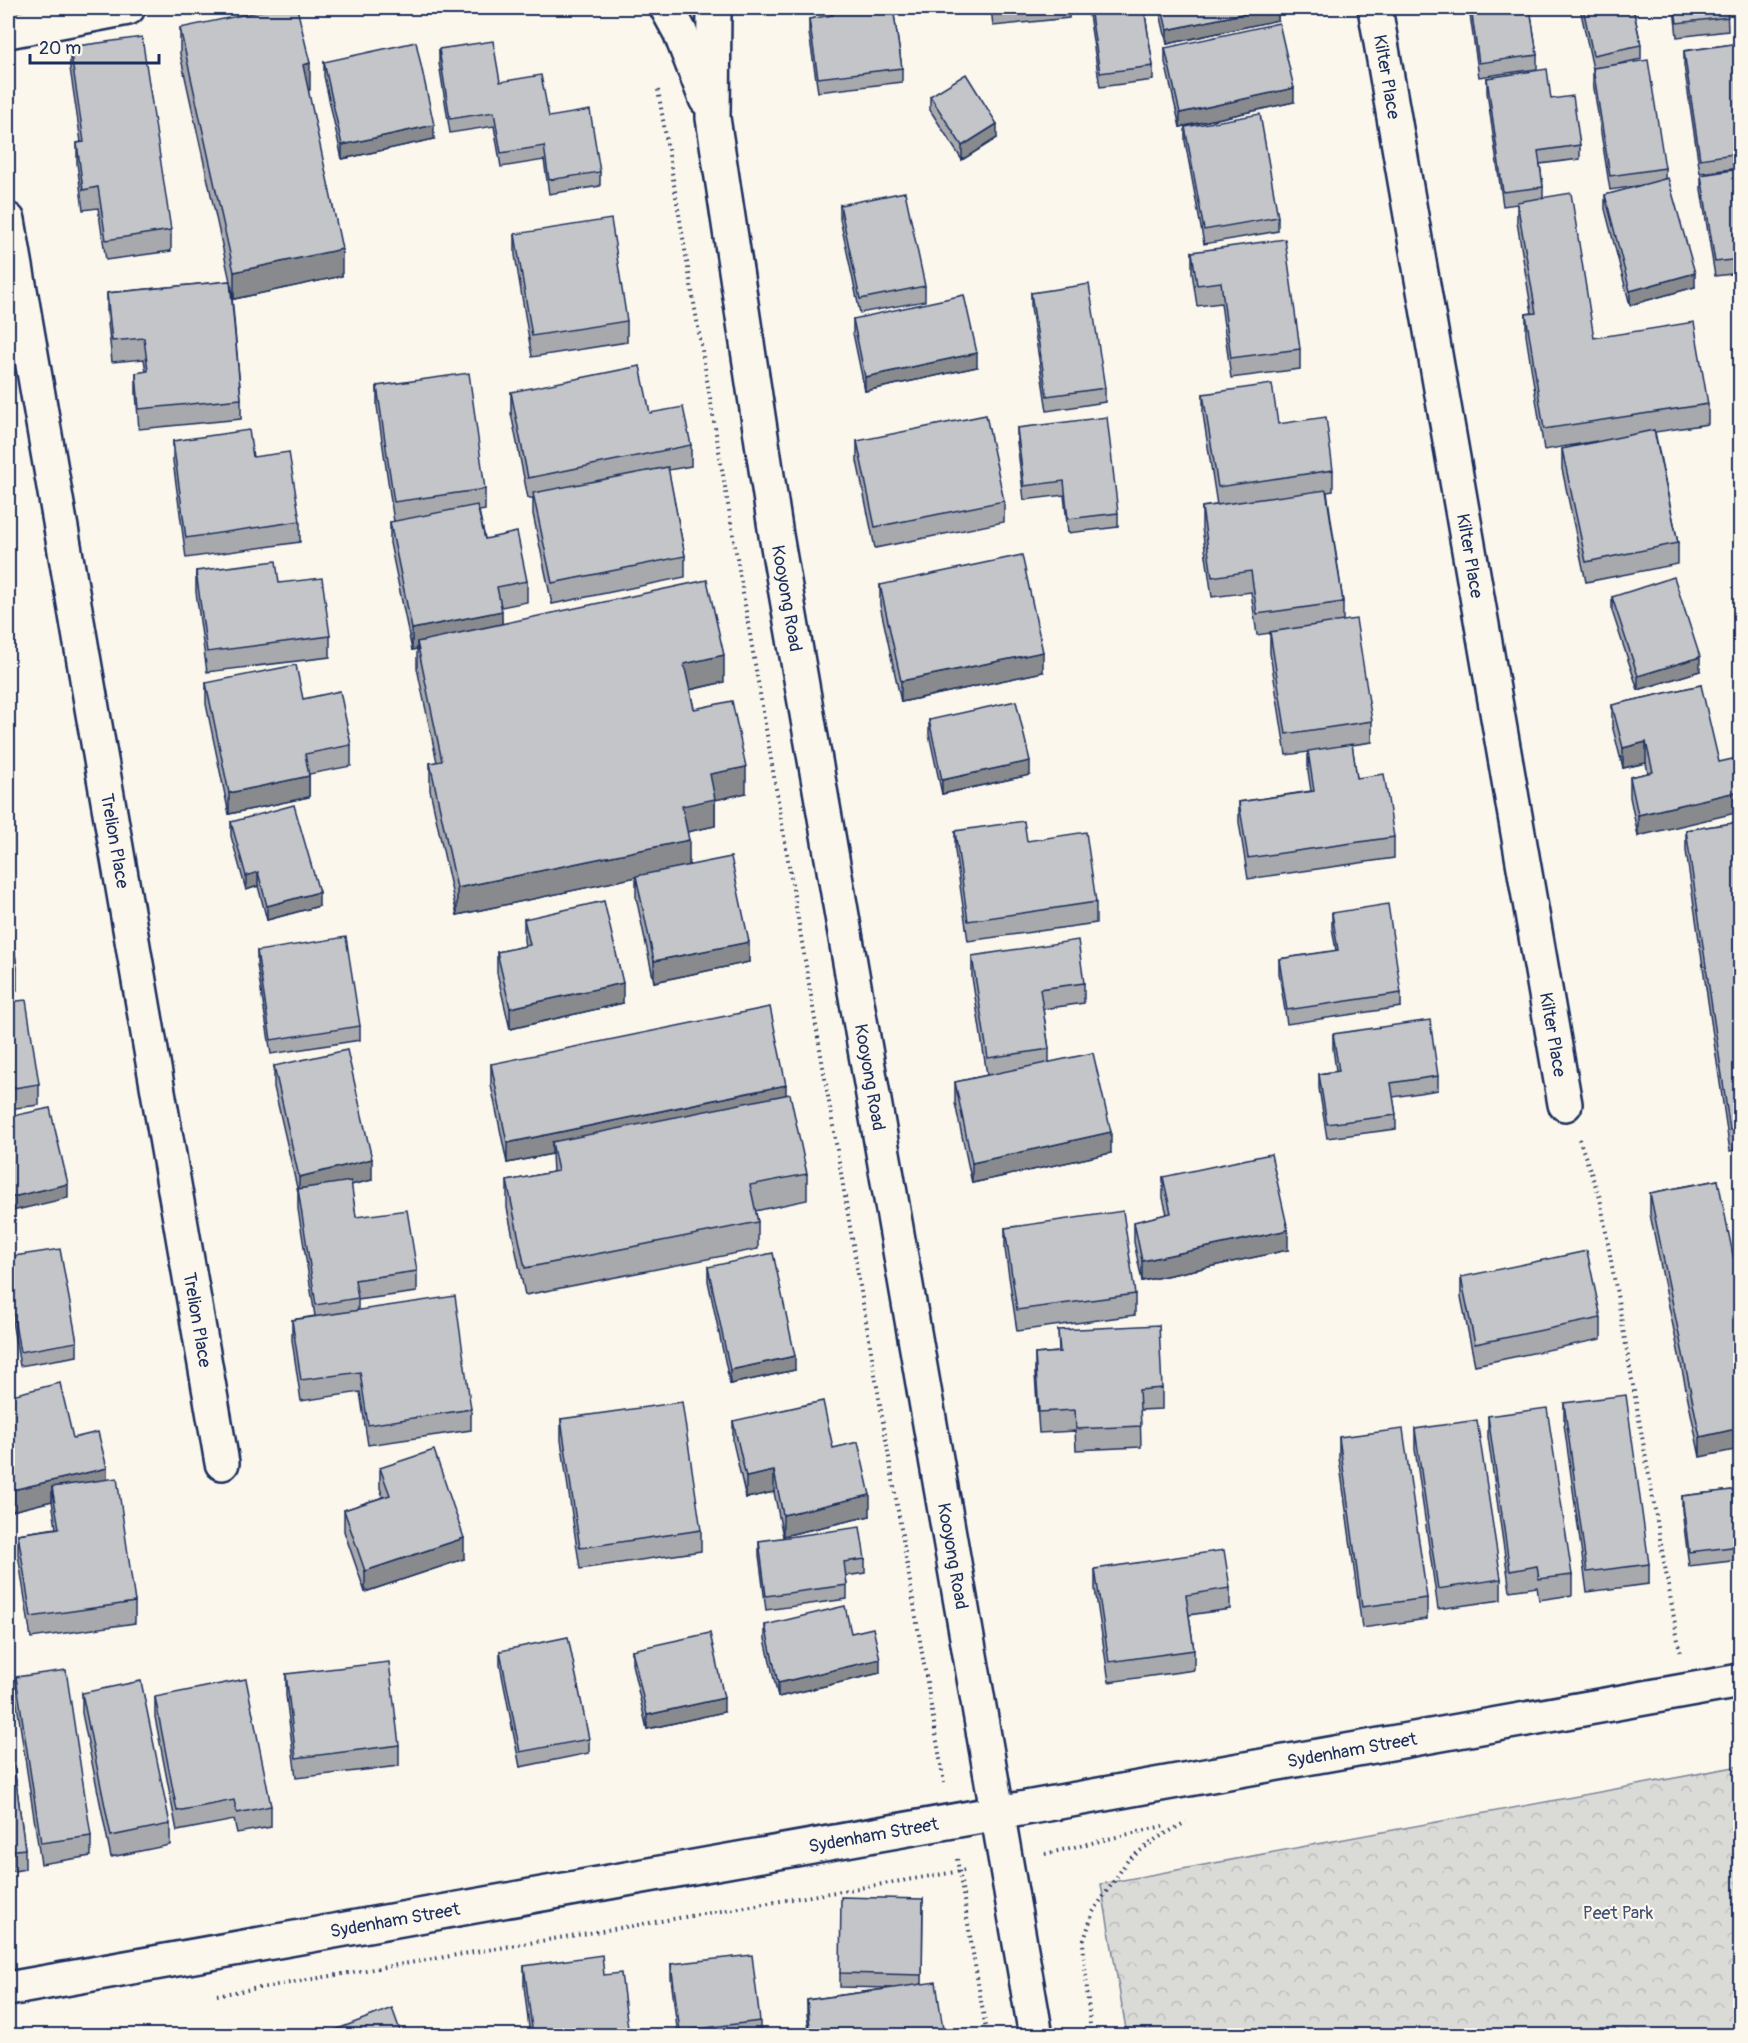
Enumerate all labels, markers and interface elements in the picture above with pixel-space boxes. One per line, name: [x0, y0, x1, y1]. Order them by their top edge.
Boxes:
scale bar: [30, 27, 159, 65]
street label: Kilter Place: [1368, 33, 1406, 121]
text: 20 m: [39, 37, 81, 60]
street label: Kilter Place: [1451, 512, 1489, 600]
street label: Kooyong Road: [766, 543, 808, 653]
street label: Trelion Place: [95, 792, 134, 890]
street label: Kilter Place: [1534, 991, 1572, 1079]
street label: Kooyong Road: [849, 1022, 890, 1132]
street label: Trelion Place: [178, 1270, 217, 1369]
street label: Kooyong Road: [932, 1501, 973, 1611]
street label: Sydenham Street: [1285, 1727, 1419, 1773]
street label: Sydenham Street: [807, 1812, 941, 1858]
street label: Sydenham Street: [328, 1897, 462, 1943]
park label: Peet Park: [1583, 1902, 1654, 1925]

